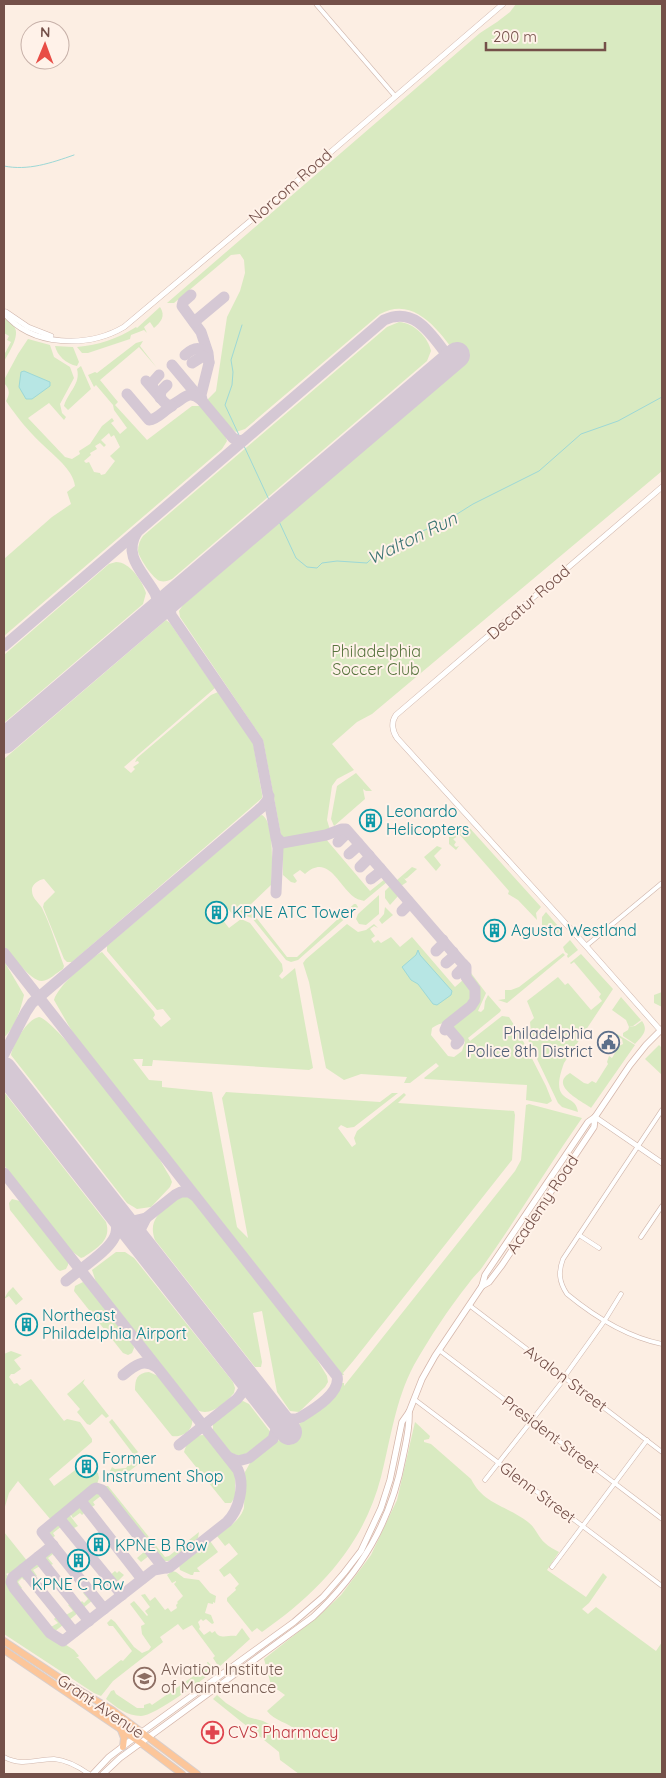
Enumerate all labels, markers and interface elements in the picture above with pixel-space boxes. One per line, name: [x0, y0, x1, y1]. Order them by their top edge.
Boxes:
north arrow: [20, 20, 70, 70]
scale bar: [486, 20, 605, 52]
text: N: [40, 23, 51, 41]
text: 200 m: [493, 27, 537, 46]
street label: Norcom Road: [244, 144, 336, 228]
water label: Walton Run: [363, 506, 461, 570]
street label: Decatur Road: [482, 561, 574, 643]
park label: Philadelphia Soccer Club: [331, 641, 421, 679]
place label: Leonardo Helicopters: [386, 801, 469, 839]
building icon: Leonardo Helicopters: [358, 808, 382, 832]
building icon: KPNE ATC Tower: [204, 900, 228, 924]
place label: KPNE ATC Tower: [232, 902, 356, 922]
building icon: Agusta Westland: [483, 918, 507, 942]
place label: Agusta Westland: [511, 920, 637, 940]
place label: Philadelphia Police 8th District: [466, 1023, 593, 1061]
public building icon: Philadelphia Police 8th District: [597, 1030, 621, 1054]
street label: Academy Road: [502, 1151, 582, 1257]
place label: Northeast Philadelphia Airport: [42, 1305, 187, 1343]
building icon: Northeast Philadelphia Airport: [14, 1312, 38, 1336]
street label: Avalon Street: [521, 1340, 611, 1416]
street label: President Street: [498, 1391, 604, 1477]
place label: Former Instrument Shop: [102, 1448, 224, 1486]
building icon: Former Instrument Shop: [74, 1455, 98, 1479]
street label: Glenn Street: [496, 1457, 580, 1527]
building icon: KPNE B Row: [87, 1533, 111, 1557]
place label: KPNE B Row: [115, 1535, 208, 1555]
building icon: KPNE C Row: [66, 1548, 90, 1572]
place label: KPNE C Row: [32, 1574, 124, 1594]
place label: Aviation Institute of Maintenance: [161, 1659, 283, 1697]
school or university icon: Aviation Institute of Maintenance: [133, 1666, 157, 1690]
street label: Grant Avenue: [54, 1670, 148, 1742]
pharmacy icon: CVS Pharmacy: [200, 1720, 224, 1744]
place label: CVS Pharmacy: [228, 1722, 338, 1742]

